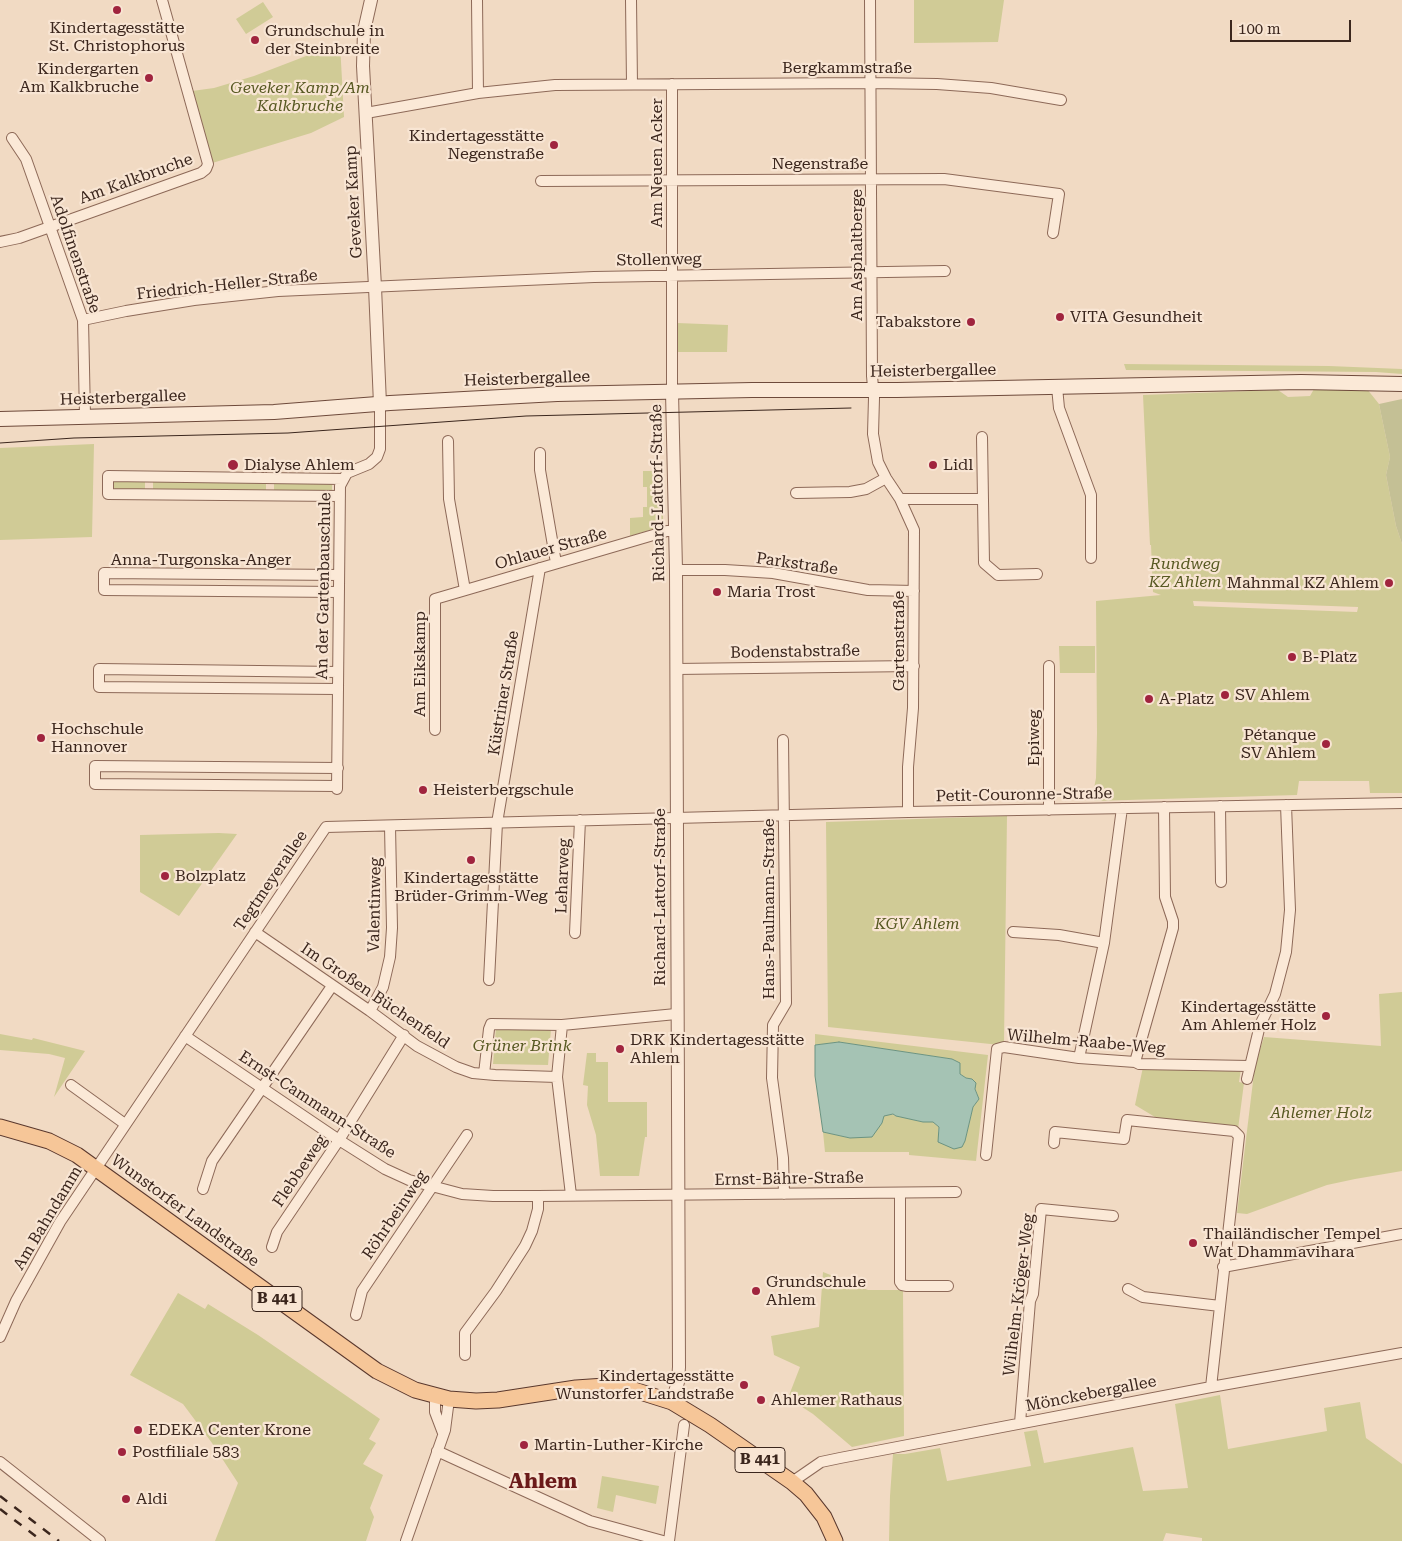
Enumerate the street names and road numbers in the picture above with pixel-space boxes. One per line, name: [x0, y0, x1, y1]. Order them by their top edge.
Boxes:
street label: Bergkammstraße: [782, 58, 912, 78]
street label: Am Neuen Acker: [647, 98, 667, 228]
street label: Geveker Kamp: [341, 145, 367, 259]
street label: Am Kalkbruche: [77, 150, 195, 208]
street label: Negenstraße: [772, 154, 868, 174]
street label: Am Asphaltberge: [847, 189, 867, 321]
street label: Adolfinenstraße: [46, 192, 104, 316]
street label: Stollenweg: [616, 250, 702, 270]
street label: Friedrich-Heller-Straße: [135, 266, 319, 304]
street label: Heisterbergallee: [870, 360, 996, 382]
street label: Heisterbergallee: [464, 367, 590, 391]
street label: Heisterbergallee: [60, 386, 186, 410]
street label: Richard-Lattorf-Straße: [647, 404, 669, 582]
street label: An der Gartenbauschule: [313, 492, 335, 680]
street label: Ohlauer Straße: [493, 524, 609, 574]
street label: Parkstraße: [755, 549, 839, 579]
street label: Anna-Turgonska-Anger: [111, 550, 291, 570]
street label: Gartenstraße: [889, 591, 909, 691]
street label: Am Eikskamp: [410, 611, 430, 717]
street label: Küstriner Straße: [485, 629, 523, 757]
street label: Bodenstabstraße: [730, 641, 860, 663]
street label: Epiweg: [1024, 710, 1044, 766]
street label: Petit-Couronne-Straße: [936, 784, 1112, 806]
street label: Richard-Lattorf-Straße: [650, 808, 670, 986]
street label: Hans-Paulmann-Straße: [759, 819, 779, 999]
street label: Tegtmeyerallee: [230, 827, 312, 935]
street label: Leharweg: [552, 838, 574, 914]
street label: Valentinweg: [365, 857, 385, 953]
street label: Im Großen Büchenfeld: [297, 939, 453, 1053]
street label: Wilhelm-Raabe-Weg: [1006, 1026, 1166, 1058]
street label: Ernst-Cammann-Straße: [235, 1047, 399, 1163]
street label: Flebbeweg: [269, 1131, 331, 1211]
street label: Wunstorfer Landstraße: [107, 1151, 263, 1271]
street label: Am Bahndamm: [9, 1163, 87, 1273]
street label: Röhrbeinweg: [358, 1167, 432, 1263]
street label: Ernst-Bähre-Straße: [714, 1168, 864, 1190]
street label: Wilhelm-Kröger-Weg: [999, 1213, 1039, 1377]
road number: B 441: [252, 1286, 302, 1312]
street label: Mönckebergallee: [1024, 1372, 1158, 1416]
road number: B 441: [735, 1448, 785, 1472]

